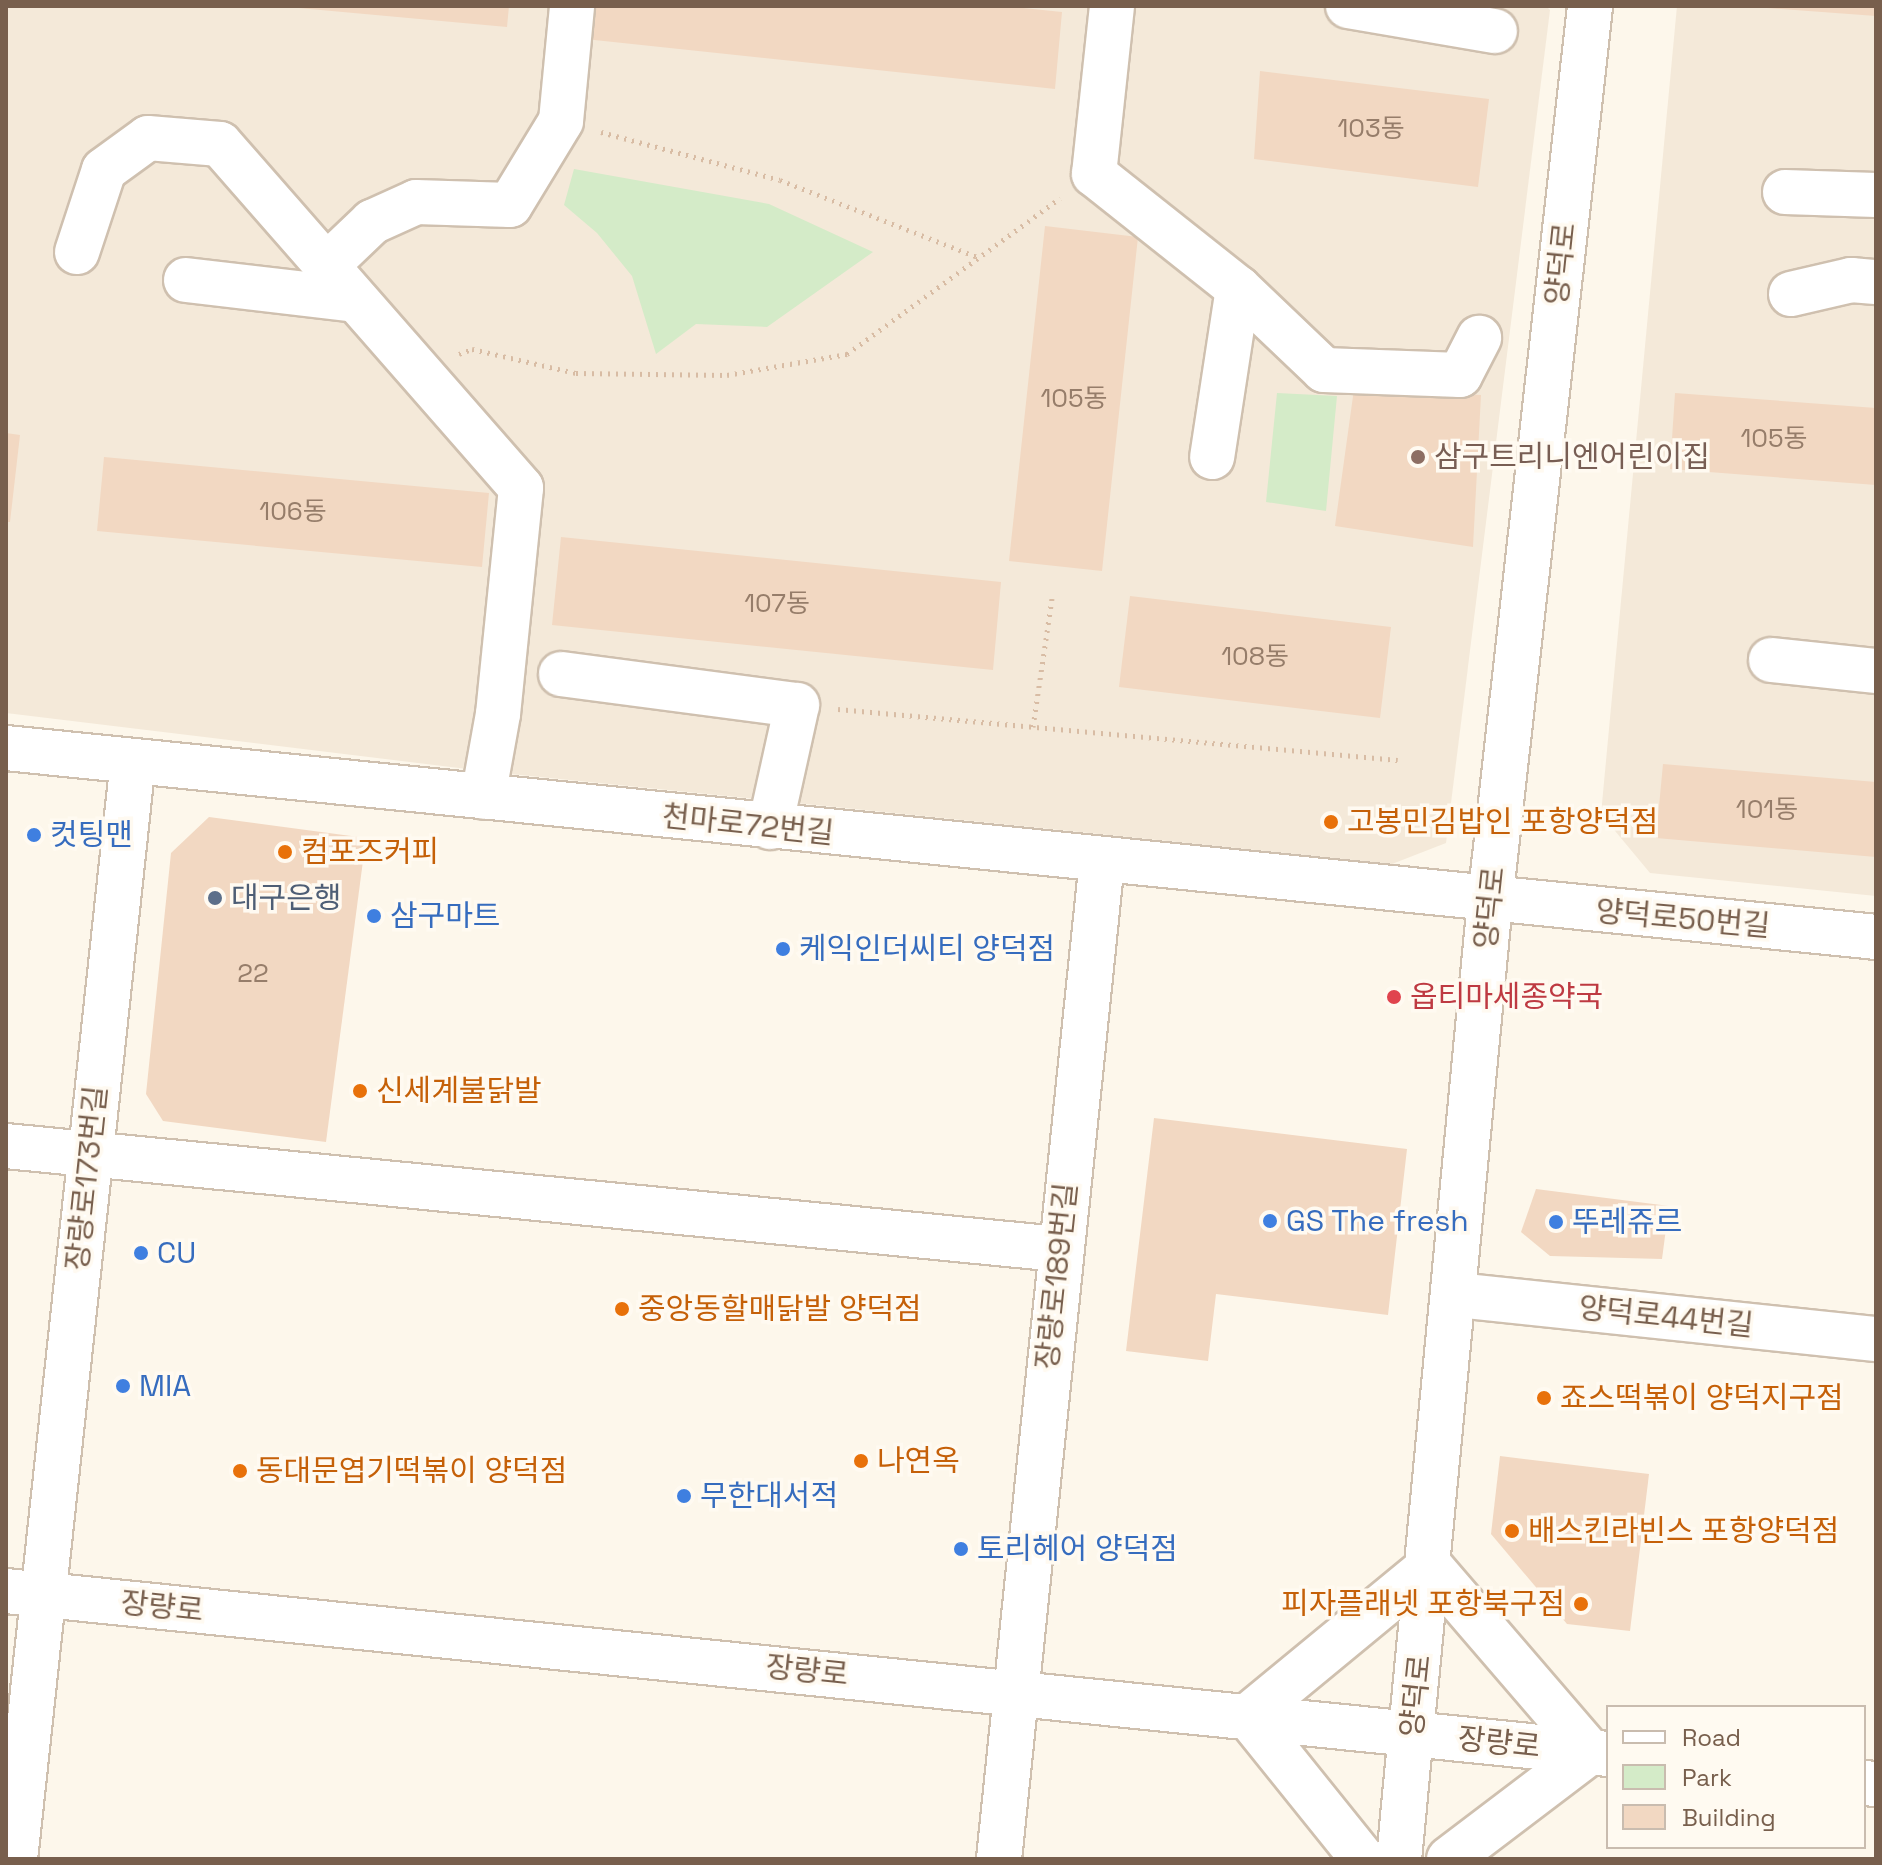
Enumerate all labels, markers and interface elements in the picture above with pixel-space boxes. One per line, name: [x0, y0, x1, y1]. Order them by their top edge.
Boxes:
house number: 103동: [1337, 113, 1405, 145]
street label: 양덕로: [1539, 221, 1583, 307]
house number: 105동: [1040, 383, 1108, 415]
house number: 105동: [1740, 423, 1808, 455]
place label: 삼구트리니엔어린이집: [1434, 439, 1710, 475]
marker: 삼구트리니엔어린이집: [1409, 448, 1427, 466]
house number: 106동: [259, 496, 327, 528]
house number: 107동: [744, 588, 810, 620]
house number: 108동: [1221, 641, 1289, 673]
house number: 101동: [1736, 794, 1798, 826]
street label: 천마로72번길: [660, 798, 836, 852]
place label: 고봉민김밥인 포항양덕점: [1347, 804, 1658, 840]
marker: 고봉민김밥인 포항양덕점: [1322, 813, 1340, 831]
place label: 컷팅맨: [50, 817, 133, 853]
marker: 컷팅맨: [25, 826, 43, 844]
place label: 컴포즈커피: [301, 834, 439, 870]
marker: 컴포즈커피: [276, 843, 294, 861]
street label: 양덕로: [1468, 865, 1512, 951]
place label: 대구은행: [231, 880, 341, 916]
marker: 대구은행: [206, 889, 224, 907]
street label: 양덕로50번길: [1594, 893, 1772, 945]
place label: 삼구마트: [390, 898, 500, 934]
marker: 삼구마트: [365, 907, 383, 925]
place label: 케익인더씨티 양덕점: [799, 931, 1055, 967]
marker: 케익인더씨티 양덕점: [774, 940, 792, 958]
house number: 22: [237, 958, 269, 990]
place label: 옵티마세종약국: [1410, 979, 1603, 1015]
marker: 옵티마세종약국: [1385, 988, 1403, 1006]
place label: 신세계불닭발: [376, 1073, 542, 1109]
marker: 신세계불닭발: [351, 1082, 369, 1100]
street label: 장량로173번길: [59, 1084, 115, 1272]
street label: 장량로189번길: [1029, 1181, 1085, 1371]
place label: GS The fresh: [1286, 1203, 1469, 1239]
place label: 뚜레쥬르: [1572, 1204, 1682, 1240]
marker: GS The fresh: [1261, 1212, 1279, 1230]
marker: 뚜레쥬르: [1547, 1213, 1565, 1231]
place label: CU: [157, 1235, 196, 1271]
marker: CU: [132, 1244, 150, 1262]
street label: 양덕로44번길: [1577, 1290, 1755, 1344]
place label: 중앙동할매닭발 양덕점: [638, 1291, 922, 1327]
marker: 중앙동할매닭발 양덕점: [613, 1300, 631, 1318]
place label: MIA: [139, 1368, 191, 1404]
marker: MIA: [114, 1377, 132, 1395]
place label: 죠스떡볶이 양덕지구점: [1560, 1380, 1844, 1416]
marker: 죠스떡볶이 양덕지구점: [1535, 1389, 1553, 1407]
place label: 나연옥: [877, 1443, 960, 1479]
marker: 나연옥: [852, 1452, 870, 1470]
place label: 동대문엽기떡볶이 양덕점: [256, 1453, 567, 1489]
marker: 동대문엽기떡볶이 양덕점: [231, 1462, 249, 1480]
place label: 무한대서적: [700, 1478, 838, 1514]
marker: 무한대서적: [675, 1487, 693, 1505]
place label: 배스킨라빈스 포항양덕점: [1528, 1513, 1839, 1549]
marker: 배스킨라빈스 포항양덕점: [1503, 1522, 1521, 1540]
place label: 토리헤어 양덕점: [977, 1531, 1178, 1567]
marker: 토리헤어 양덕점: [952, 1540, 970, 1558]
street label: 장량로: [119, 1585, 205, 1629]
place label: 피자플래넷 포항북구점: [1281, 1586, 1565, 1622]
marker: 피자플래넷 포항북구점: [1572, 1595, 1590, 1613]
street label: 장량로: [764, 1649, 850, 1693]
street label: 양덕로: [1394, 1653, 1438, 1739]
legend: [1606, 1705, 1866, 1849]
street label: 장량로: [1456, 1721, 1542, 1765]
text: Road: [1682, 1722, 1741, 1753]
text: Park: [1682, 1762, 1732, 1793]
text: Building: [1682, 1802, 1776, 1833]

